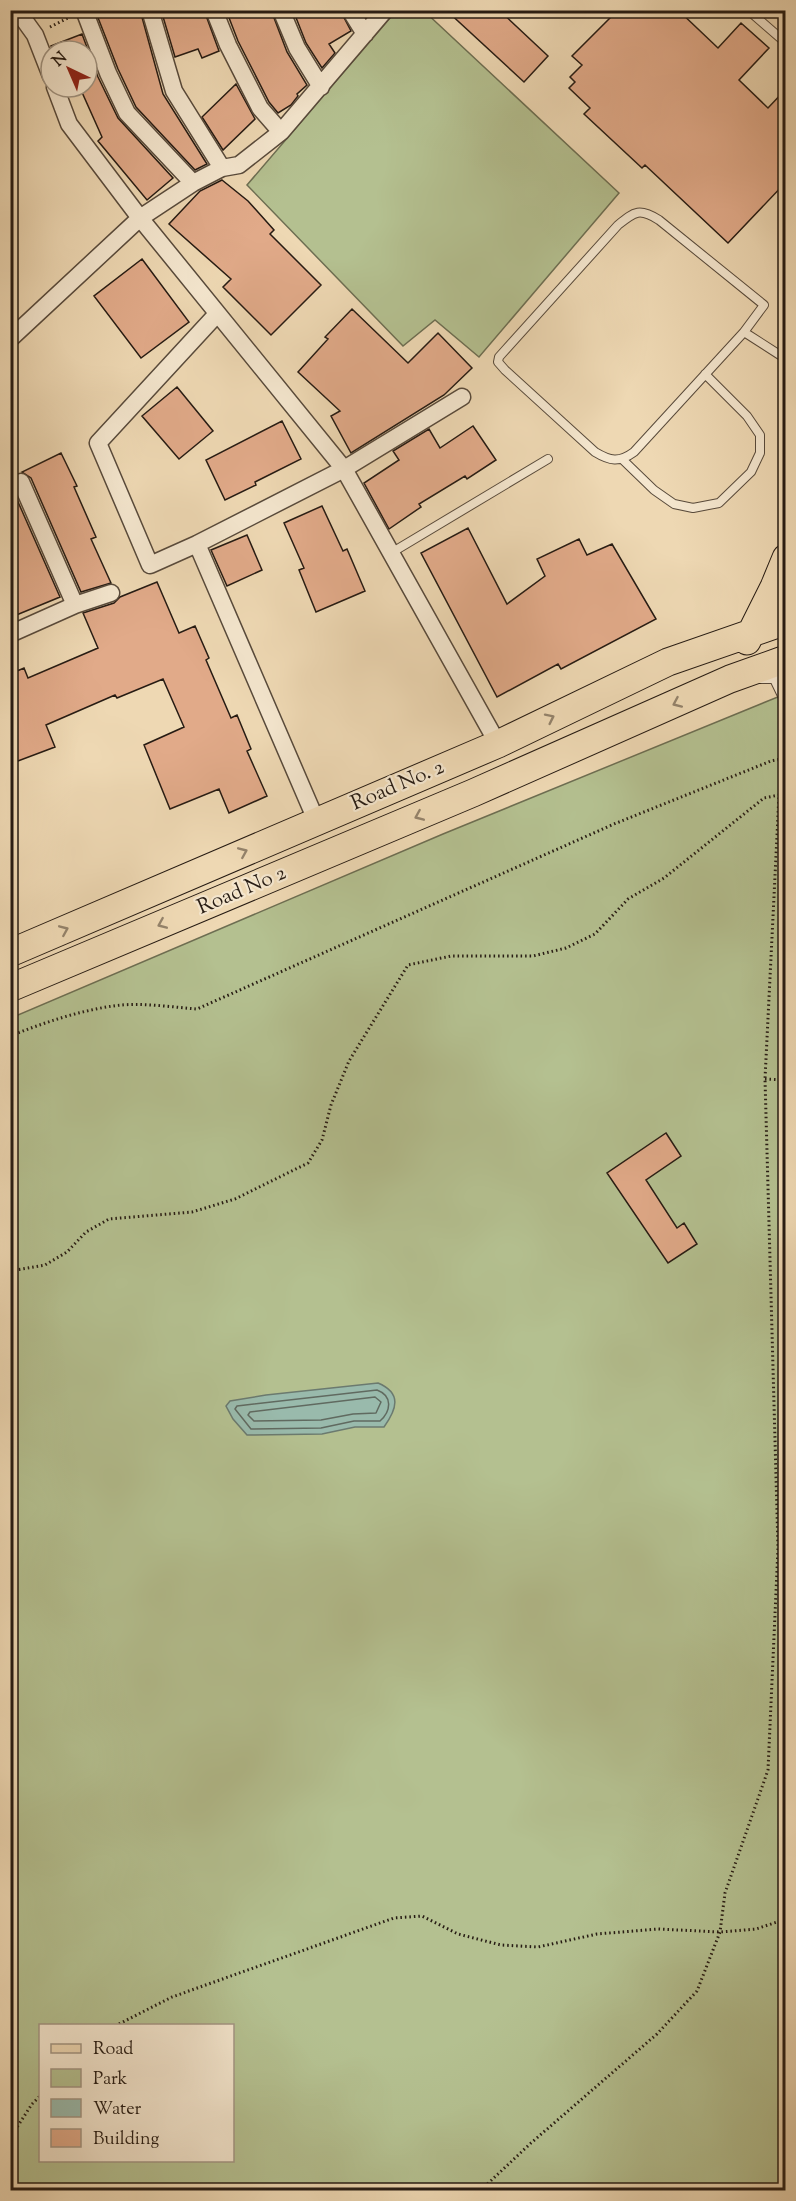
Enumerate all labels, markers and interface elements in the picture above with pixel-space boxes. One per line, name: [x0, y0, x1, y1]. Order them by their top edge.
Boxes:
north arrow: [39, 39, 99, 99]
text: N: [48, 47, 73, 73]
one-way arrow: [672, 696, 683, 708]
one-way arrow: [544, 714, 555, 726]
street label: Road No. 2: [347, 753, 449, 819]
one-way arrow: [414, 809, 425, 821]
one-way arrow: [237, 847, 248, 859]
street label: Road No 2: [193, 859, 291, 923]
one-way arrow: [157, 917, 168, 929]
one-way arrow: [58, 925, 69, 937]
legend: [39, 2024, 234, 2162]
text: Road: [93, 2037, 133, 2063]
text: Park: [93, 2067, 128, 2093]
text: Water: [93, 2097, 142, 2123]
text: Building: [93, 2127, 159, 2153]

